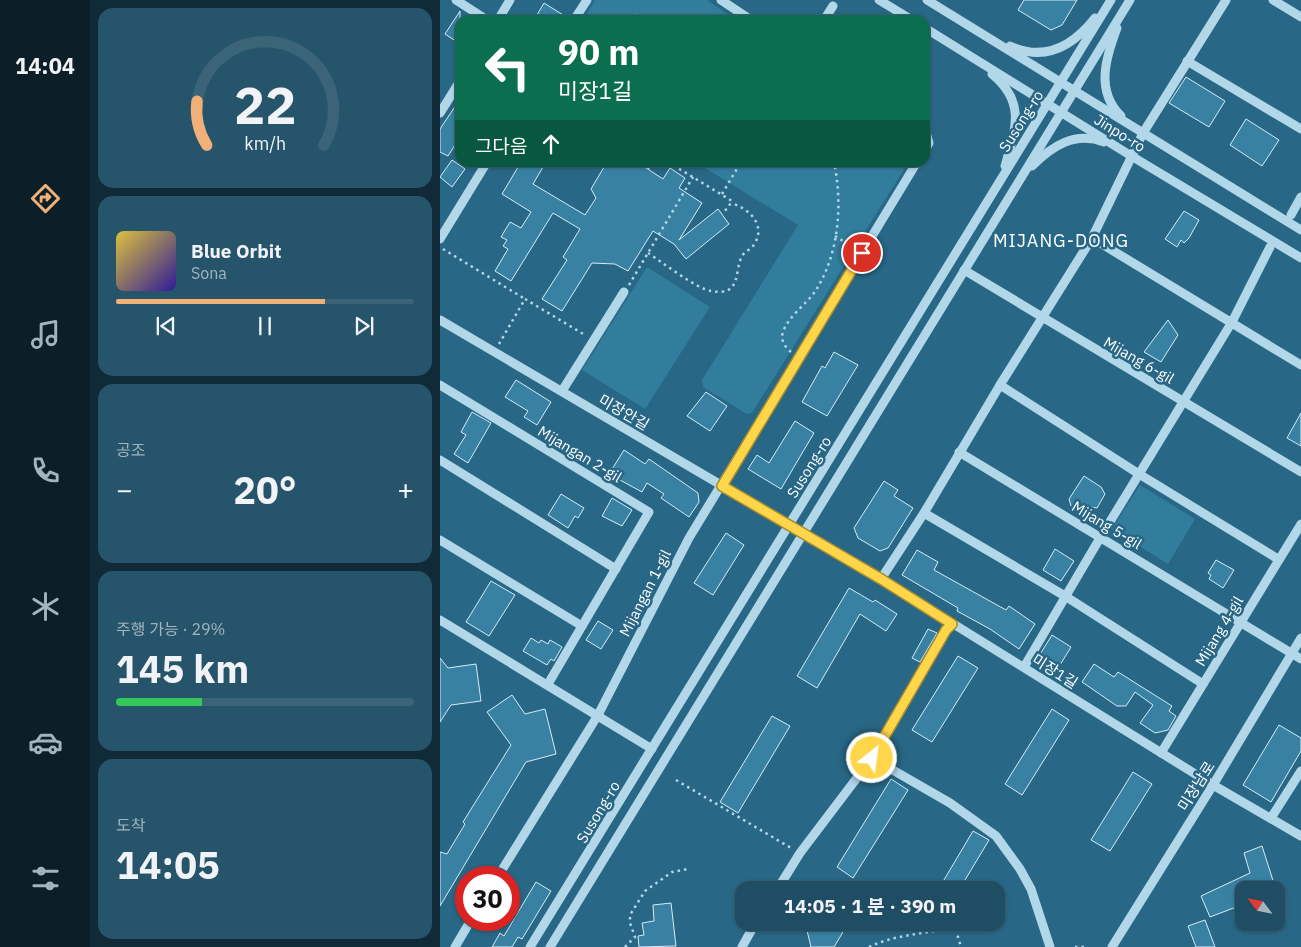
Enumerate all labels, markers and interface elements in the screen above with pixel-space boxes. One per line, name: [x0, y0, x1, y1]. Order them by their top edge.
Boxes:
text: 90 m: [558, 29, 640, 75]
icon: left: [475, 35, 540, 100]
text: 14:04: [15, 51, 75, 80]
text: 22: [234, 71, 296, 138]
text: 미장1길: [558, 76, 632, 105]
street label: Susong-ro: [995, 87, 1047, 155]
street label: Jinpo-ro: [1091, 110, 1149, 156]
icon: ahead: [537, 130, 565, 158]
text: km/h: [244, 132, 286, 155]
text: 그다음: [475, 134, 527, 158]
icon: directions: [28, 181, 63, 216]
district label: MIJANG-DONG: [993, 229, 1129, 252]
pin: [841, 232, 883, 274]
text: Blue Orbit: [191, 239, 281, 263]
icon: arrive: [848, 239, 876, 267]
text: Sona: [191, 263, 227, 283]
icon: previous: [152, 312, 180, 340]
icon: pause: [251, 312, 279, 340]
icon: next: [350, 312, 378, 340]
icon: music: [28, 317, 63, 352]
street label: Mijang 6-gil: [1100, 332, 1178, 388]
street label: 미장안길: [595, 390, 653, 434]
street label: Mijangan 2-gil: [534, 421, 626, 487]
street label: Susong-ro: [783, 433, 835, 501]
text: 공조: [116, 440, 145, 460]
icon: phone: [28, 453, 63, 488]
text: 20°: [233, 465, 297, 514]
text: −: [116, 471, 133, 508]
text: +: [397, 471, 414, 508]
street label: Mijang 5-gil: [1069, 497, 1145, 553]
street label: Mijangan 1-gil: [615, 546, 675, 640]
icon: climate: [28, 589, 63, 624]
street label: Mijang 4-gil: [1191, 593, 1247, 669]
text: 주행 가능 · 29%: [116, 619, 225, 639]
text: 145 km: [116, 644, 249, 693]
street label: 미장1길: [1029, 650, 1081, 692]
icon: car: [28, 725, 63, 760]
position arrow: [845, 731, 897, 783]
street label: 미장남로: [1173, 758, 1219, 814]
street label: Susong-ro: [572, 777, 624, 847]
text: 도착: [116, 815, 145, 835]
text: 14:05: [116, 840, 220, 889]
icon: filters: [28, 861, 63, 896]
speed limit sign: 30: [455, 866, 520, 931]
north arrow: [1235, 881, 1285, 931]
map controls: [1235, 881, 1285, 931]
text: 14:05 · 1 분 · 390 m: [784, 894, 956, 918]

